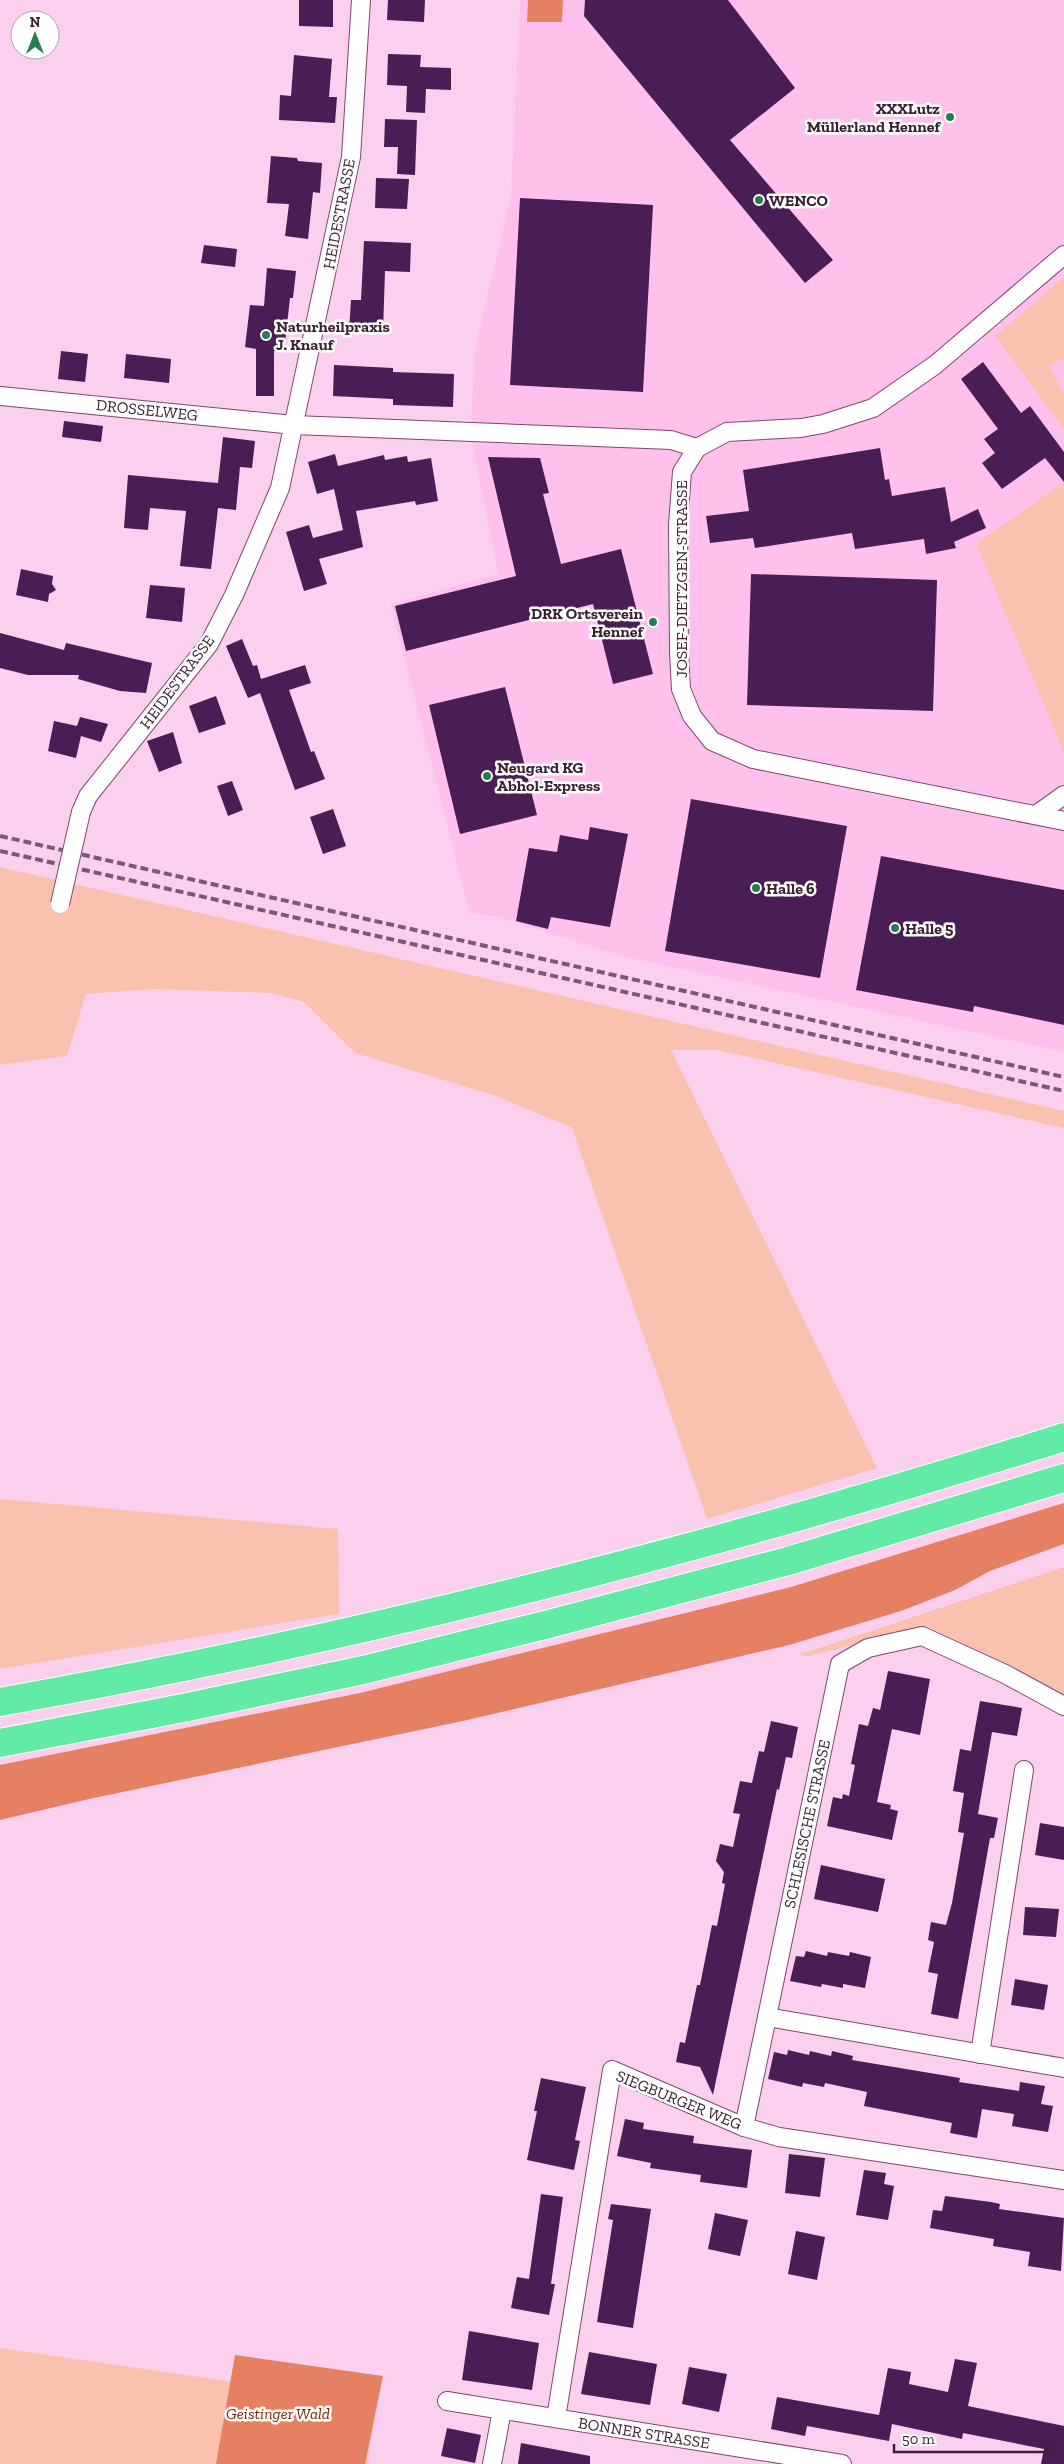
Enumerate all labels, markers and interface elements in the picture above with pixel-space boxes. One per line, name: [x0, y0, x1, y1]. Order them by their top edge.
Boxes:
north arrow: [10, 10, 60, 60]
text: N: [30, 14, 41, 31]
place label: XXXLutz Müllerland Hennef: [807, 99, 942, 136]
marker: XXXLutz Müllerland Hennef: [944, 111, 956, 123]
street label: HEIDESTRASSE: [319, 157, 359, 271]
place label: WENCO: [769, 191, 829, 210]
marker: WENCO: [753, 194, 765, 206]
place label: Naturheilpraxis J. Knauf: [276, 317, 390, 354]
marker: Naturheilpraxis J. Knauf: [260, 329, 272, 341]
street label: DROSSELWEG: [95, 395, 199, 425]
street label: JOSEF-DIETZGEN-STRASSE: [672, 480, 691, 678]
place label: DRK Ortsverein Hennef: [531, 604, 645, 641]
marker: DRK Ortsverein Hennef: [647, 616, 659, 628]
street label: HEIDESTRASSE: [136, 631, 218, 733]
place label: Neugard KG Abhol-Express: [497, 758, 600, 795]
marker: Neugard KG Abhol-Express: [481, 770, 493, 782]
place label: Halle 6: [766, 879, 815, 898]
marker: Halle 6: [750, 882, 762, 894]
place label: Halle 5: [905, 919, 953, 938]
marker: Halle 5: [889, 922, 901, 934]
street label: SCHLESISCHE STRASSE: [780, 1738, 834, 1910]
street label: SIEGBURGER WEG: [613, 2066, 745, 2134]
park label: Geistinger Wald: [226, 2404, 330, 2423]
street label: BONNER STRASSE: [577, 2413, 711, 2453]
scale bar: [894, 2422, 1048, 2454]
text: 50 m: [902, 2430, 935, 2448]

